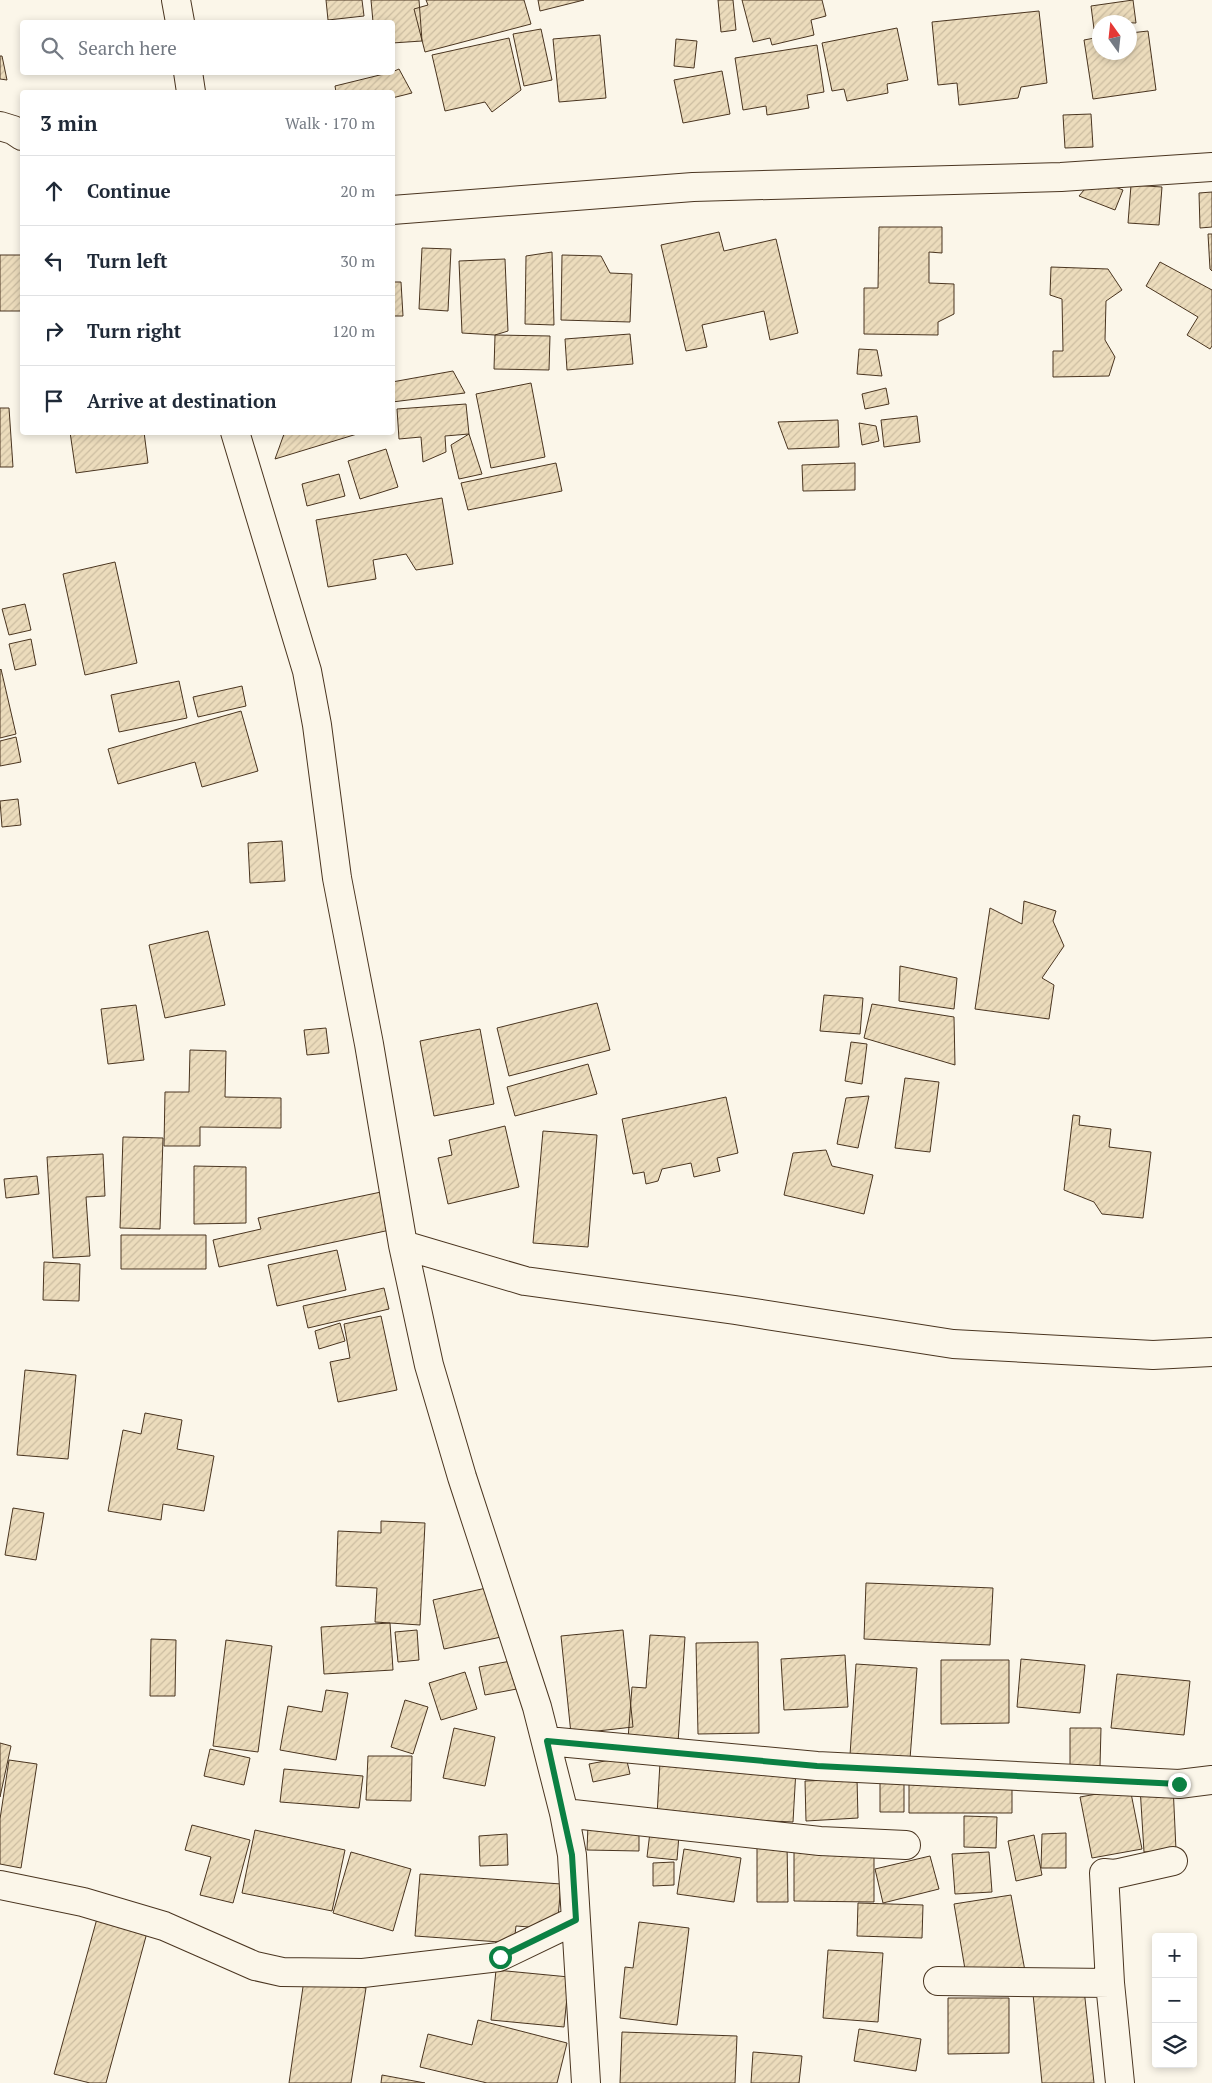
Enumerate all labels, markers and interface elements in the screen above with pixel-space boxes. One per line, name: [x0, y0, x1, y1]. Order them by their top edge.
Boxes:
north arrow: [1092, 15, 1137, 60]
search box: [20, 20, 395, 75]
icon: search: [38, 34, 66, 62]
text: Search here: [78, 35, 177, 60]
text: 3 min: [40, 109, 97, 137]
text: Walk · 170 m: [285, 112, 375, 134]
icon: ahead: [40, 177, 68, 205]
text: Continue: [87, 178, 171, 203]
text: 20 m: [340, 180, 375, 202]
icon: left: [40, 247, 68, 275]
text: Turn left: [87, 248, 168, 273]
text: 30 m: [340, 250, 375, 272]
icon: right: [40, 317, 68, 345]
text: Turn right: [87, 318, 181, 343]
text: 120 m: [332, 320, 375, 342]
icon: arrive: [40, 387, 68, 415]
text: Arrive at destination: [87, 388, 276, 413]
route end: [1168, 1773, 1191, 1796]
map controls: [1152, 1933, 1197, 2068]
button: +: [1152, 1933, 1197, 1978]
route start: [489, 1946, 512, 1969]
button: −: [1152, 1978, 1197, 2023]
button: layers: [1152, 2023, 1197, 2068]

